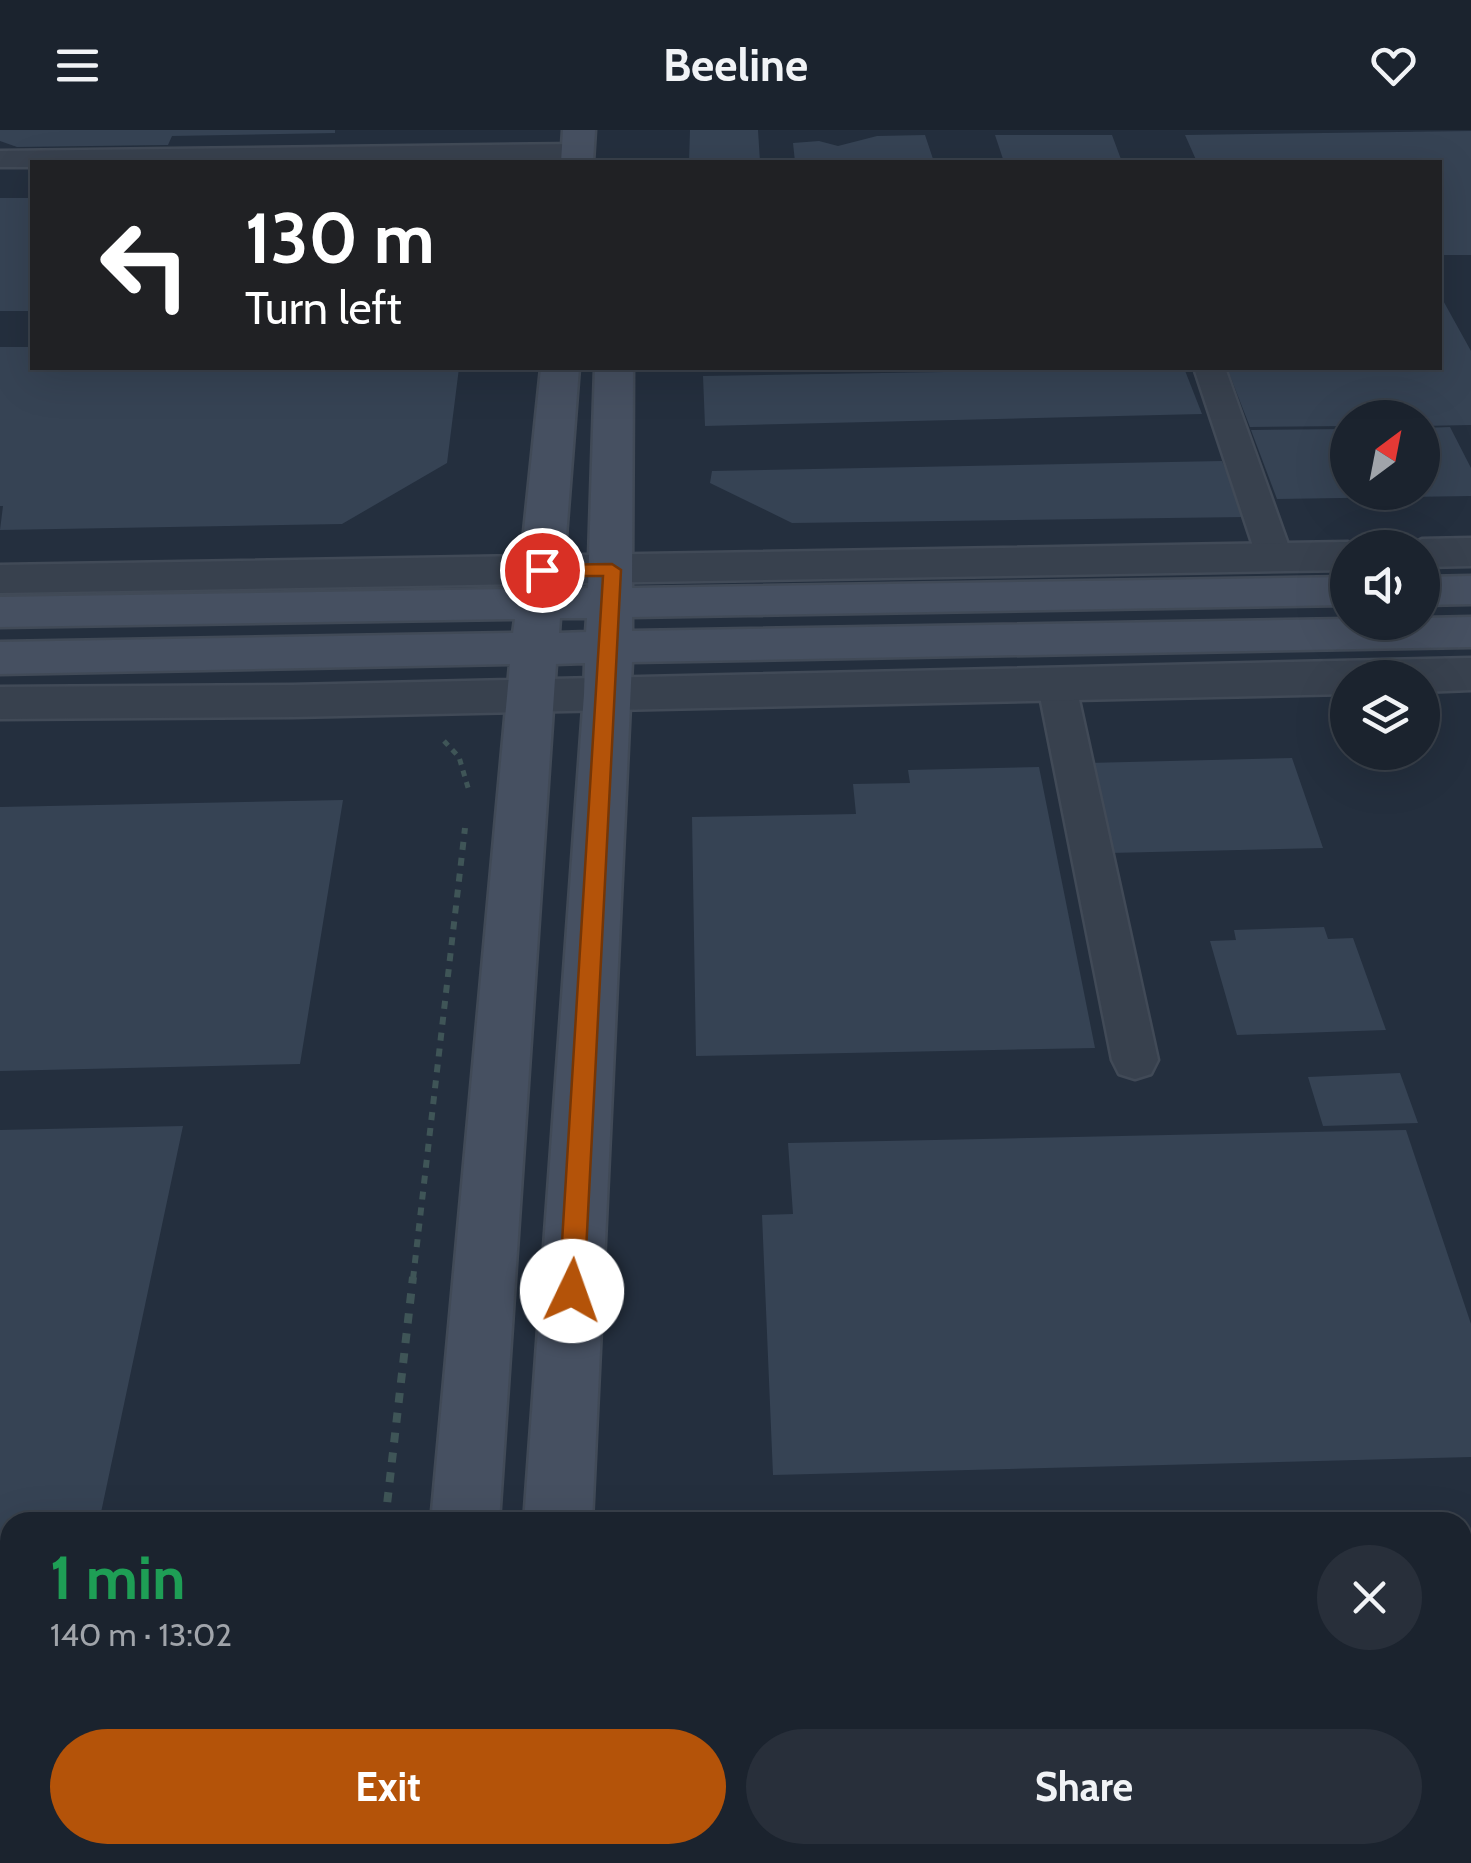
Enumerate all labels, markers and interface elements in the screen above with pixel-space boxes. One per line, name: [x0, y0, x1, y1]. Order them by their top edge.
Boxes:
icon: menu: [50, 38, 105, 93]
text: Beeline: [663, 38, 808, 92]
icon: heart: [1366, 38, 1421, 93]
text: 130 m: [245, 195, 435, 281]
icon: left: [80, 200, 210, 330]
text: Turn left: [245, 281, 402, 335]
north arrow: [1330, 400, 1440, 510]
map controls: [1330, 400, 1440, 770]
pin: [500, 528, 585, 613]
button: sound: [1330, 530, 1440, 640]
icon: arrive: [515, 543, 570, 598]
button: layers: [1330, 660, 1440, 770]
position arrow: [520, 1239, 624, 1343]
text: 1 min: [50, 1541, 185, 1614]
button: close: [1317, 1545, 1422, 1650]
text: 140 m · 13:02: [50, 1615, 232, 1654]
button: Exit: [50, 1729, 726, 1844]
button: Share: [746, 1729, 1422, 1844]

